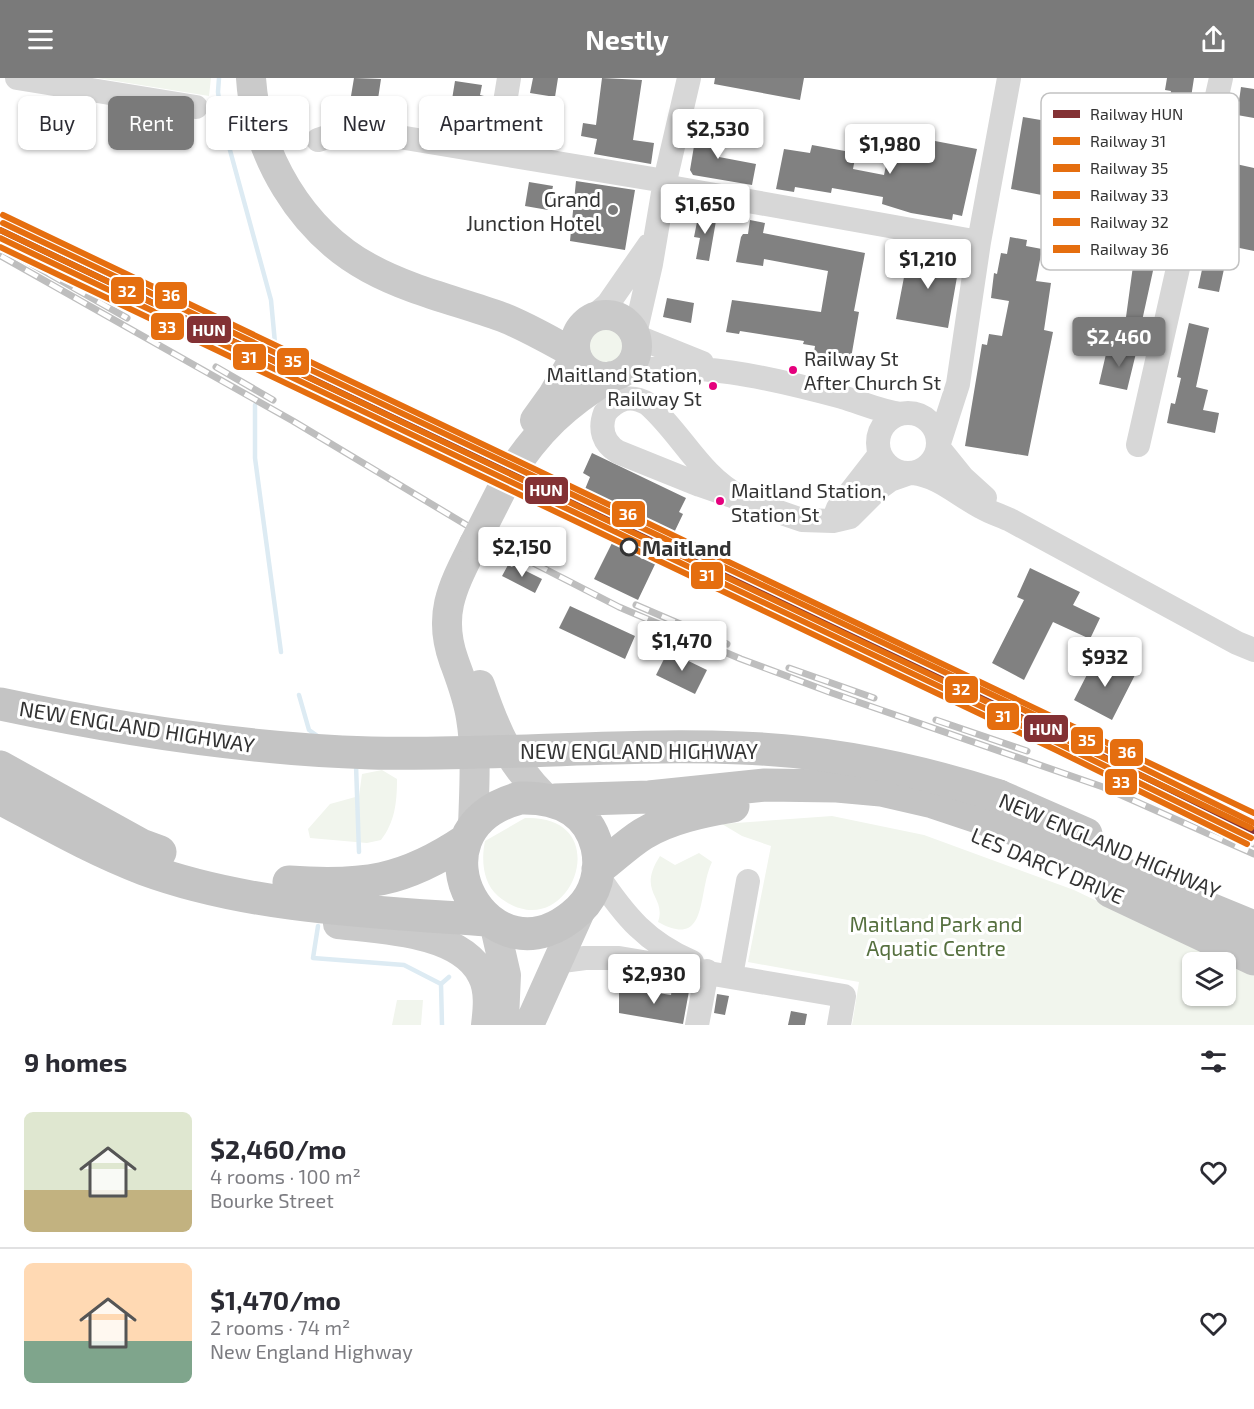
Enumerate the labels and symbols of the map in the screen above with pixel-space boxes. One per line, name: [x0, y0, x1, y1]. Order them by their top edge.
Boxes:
legend: [1041, 93, 1239, 270]
text: Railway HUN: [1090, 104, 1183, 123]
pin: $2,530: [669, 109, 767, 160]
pin: $1,980: [841, 124, 939, 175]
text: Railway 31: [1090, 131, 1166, 150]
text: Railway 35: [1090, 158, 1168, 177]
pin: $1,650: [656, 184, 754, 235]
text: Railway 33: [1090, 185, 1169, 204]
place label: Grand Junction Hotel: [466, 186, 602, 235]
marker: Grand Junction Hotel: [606, 203, 620, 217]
text: Railway 32: [1090, 212, 1169, 231]
pin: $1,210: [879, 239, 977, 290]
text: Railway 36: [1090, 239, 1169, 258]
line badge: 32: [110, 276, 145, 305]
text: 32: [118, 281, 136, 300]
line badge: 36: [154, 281, 188, 310]
text: 36: [162, 285, 180, 304]
line badge: 33: [150, 312, 185, 341]
line badge: HUN: [186, 315, 232, 344]
text: 33: [158, 317, 176, 336]
pin: $2,460: [1070, 317, 1168, 368]
text: HUN: [192, 320, 226, 339]
line badge: 31: [232, 343, 267, 371]
place label: Railway St After Church St: [804, 346, 941, 394]
text: 31: [241, 347, 257, 366]
line badge: 35: [276, 347, 310, 376]
text: 35: [284, 351, 302, 370]
place label: Maitland Station, Railway St: [547, 362, 702, 410]
marker: Railway St After Church St: [787, 364, 799, 376]
marker: Maitland Station, Railway St: [707, 380, 719, 392]
line badge: HUN: [524, 476, 569, 505]
place label: Maitland Station, Station St: [731, 478, 886, 526]
text: HUN: [529, 480, 563, 499]
marker: Maitland Station, Station St: [714, 495, 726, 507]
line badge: 36: [611, 500, 646, 528]
text: 36: [619, 504, 637, 523]
pin: $2,150: [473, 527, 571, 578]
place label: Maitland: [642, 535, 732, 560]
marker: Maitland: [620, 538, 638, 556]
line badge: 31: [690, 561, 724, 590]
text: 31: [699, 565, 715, 584]
pin: $1,470: [633, 621, 731, 672]
pin: $932: [1069, 637, 1141, 688]
line badge: 32: [944, 675, 979, 704]
text: 32: [952, 679, 970, 698]
street label: NEW ENGLAND HIGHWAY: [18, 695, 257, 757]
line badge: 31: [986, 702, 1020, 731]
text: 31: [995, 706, 1011, 725]
line badge: HUN: [1023, 714, 1069, 743]
text: HUN: [1029, 719, 1063, 738]
line badge: 35: [1070, 726, 1104, 755]
text: 35: [1078, 730, 1096, 749]
street label: NEW ENGLAND HIGHWAY: [520, 738, 758, 763]
line badge: 36: [1109, 738, 1144, 767]
text: 36: [1118, 742, 1136, 761]
line badge: 33: [1104, 768, 1138, 796]
text: 33: [1112, 772, 1130, 791]
street label: NEW ENGLAND HIGHWAY: [996, 787, 1224, 903]
street label: LES DARCY DRIVE: [968, 821, 1128, 909]
park label: Maitland Park and Aquatic Centre: [849, 911, 1023, 960]
pin: $2,930: [605, 954, 703, 1005]

